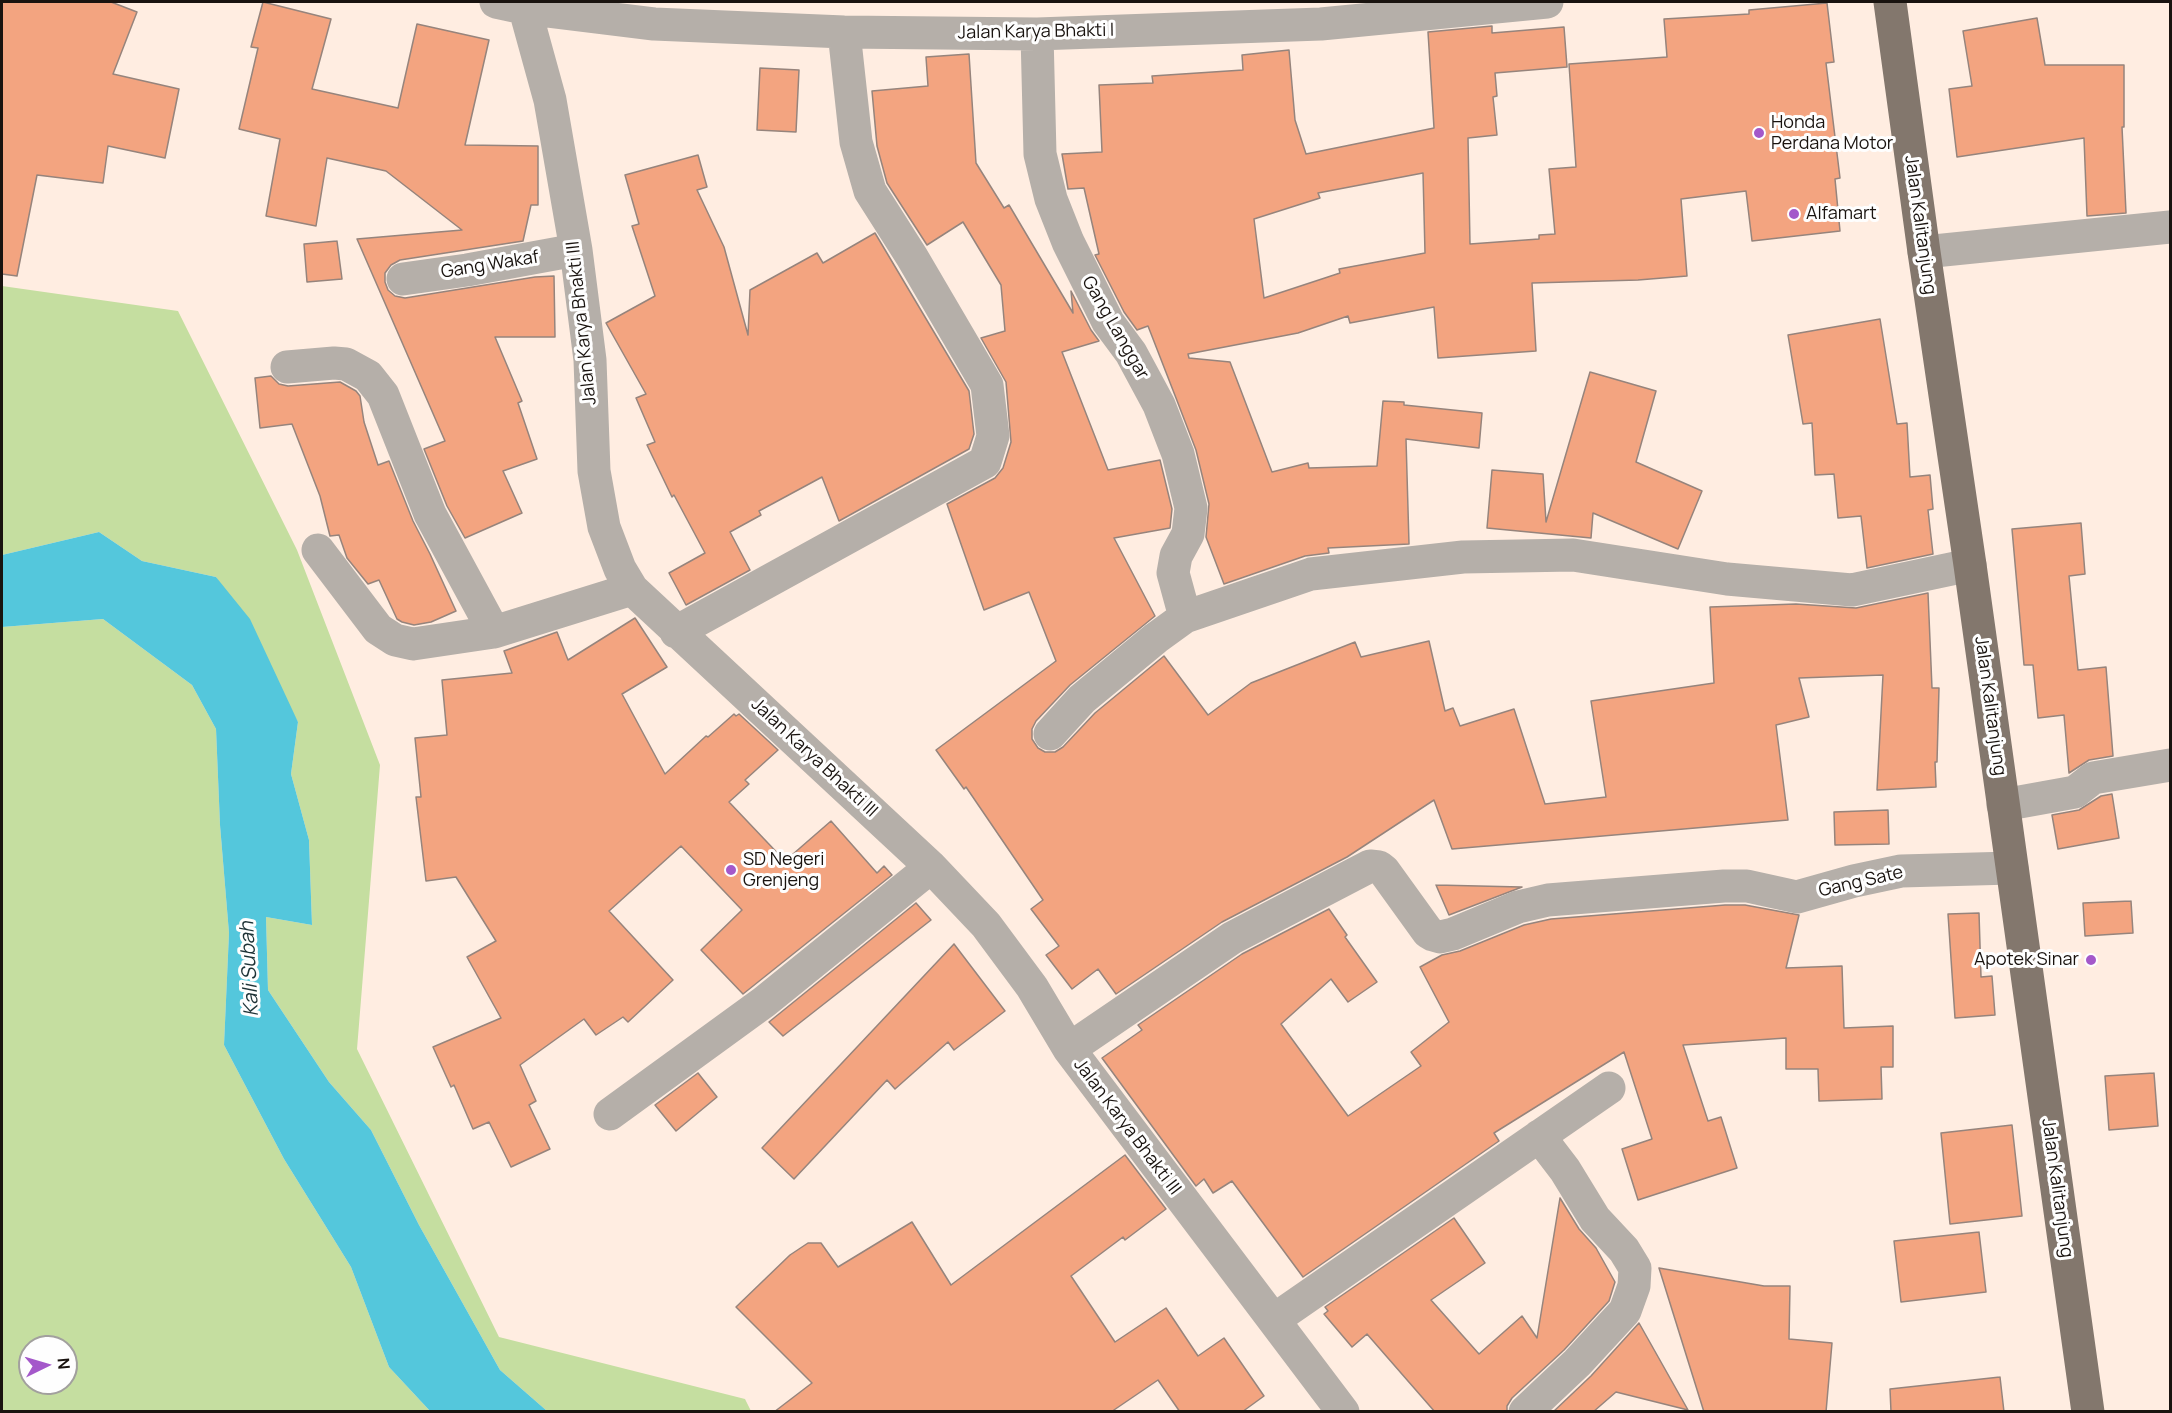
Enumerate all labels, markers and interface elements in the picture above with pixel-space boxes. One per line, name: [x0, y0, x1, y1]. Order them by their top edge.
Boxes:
street label: Jalan Karya Bhakti I: [958, 20, 1114, 44]
place label: Honda Perdana Motor: [1771, 112, 1893, 154]
marker: Honda Perdana Motor: [1752, 126, 1766, 140]
street label: Jalan Kalitanjung: [1900, 154, 1940, 296]
place label: Alfamart: [1806, 203, 1877, 225]
marker: Alfamart: [1787, 207, 1801, 221]
street label: Jalan Karya Bhakti III: [563, 240, 601, 406]
street label: Gang Wakaf: [439, 247, 541, 283]
street label: Gang Langgar: [1077, 273, 1153, 383]
street label: Jalan Kalitanjung: [1970, 635, 2010, 777]
street label: Jalan Karya Bhakti III: [746, 694, 882, 822]
place label: SD Negeri Grenjeng: [743, 849, 824, 892]
street label: Gang Sate: [1817, 862, 1905, 902]
marker: SD Negeri Grenjeng: [724, 863, 738, 877]
water label: Kali Subah: [236, 921, 264, 1017]
place label: Apotek Sinar: [1974, 949, 2079, 971]
marker: Apotek Sinar: [2084, 953, 2098, 967]
street label: Jalan Karya Bhakti III: [1069, 1055, 1185, 1199]
street label: Jalan Kalitanjung: [2037, 1117, 2077, 1259]
north arrow: [18, 1335, 78, 1395]
text: N: [52, 1357, 75, 1370]

